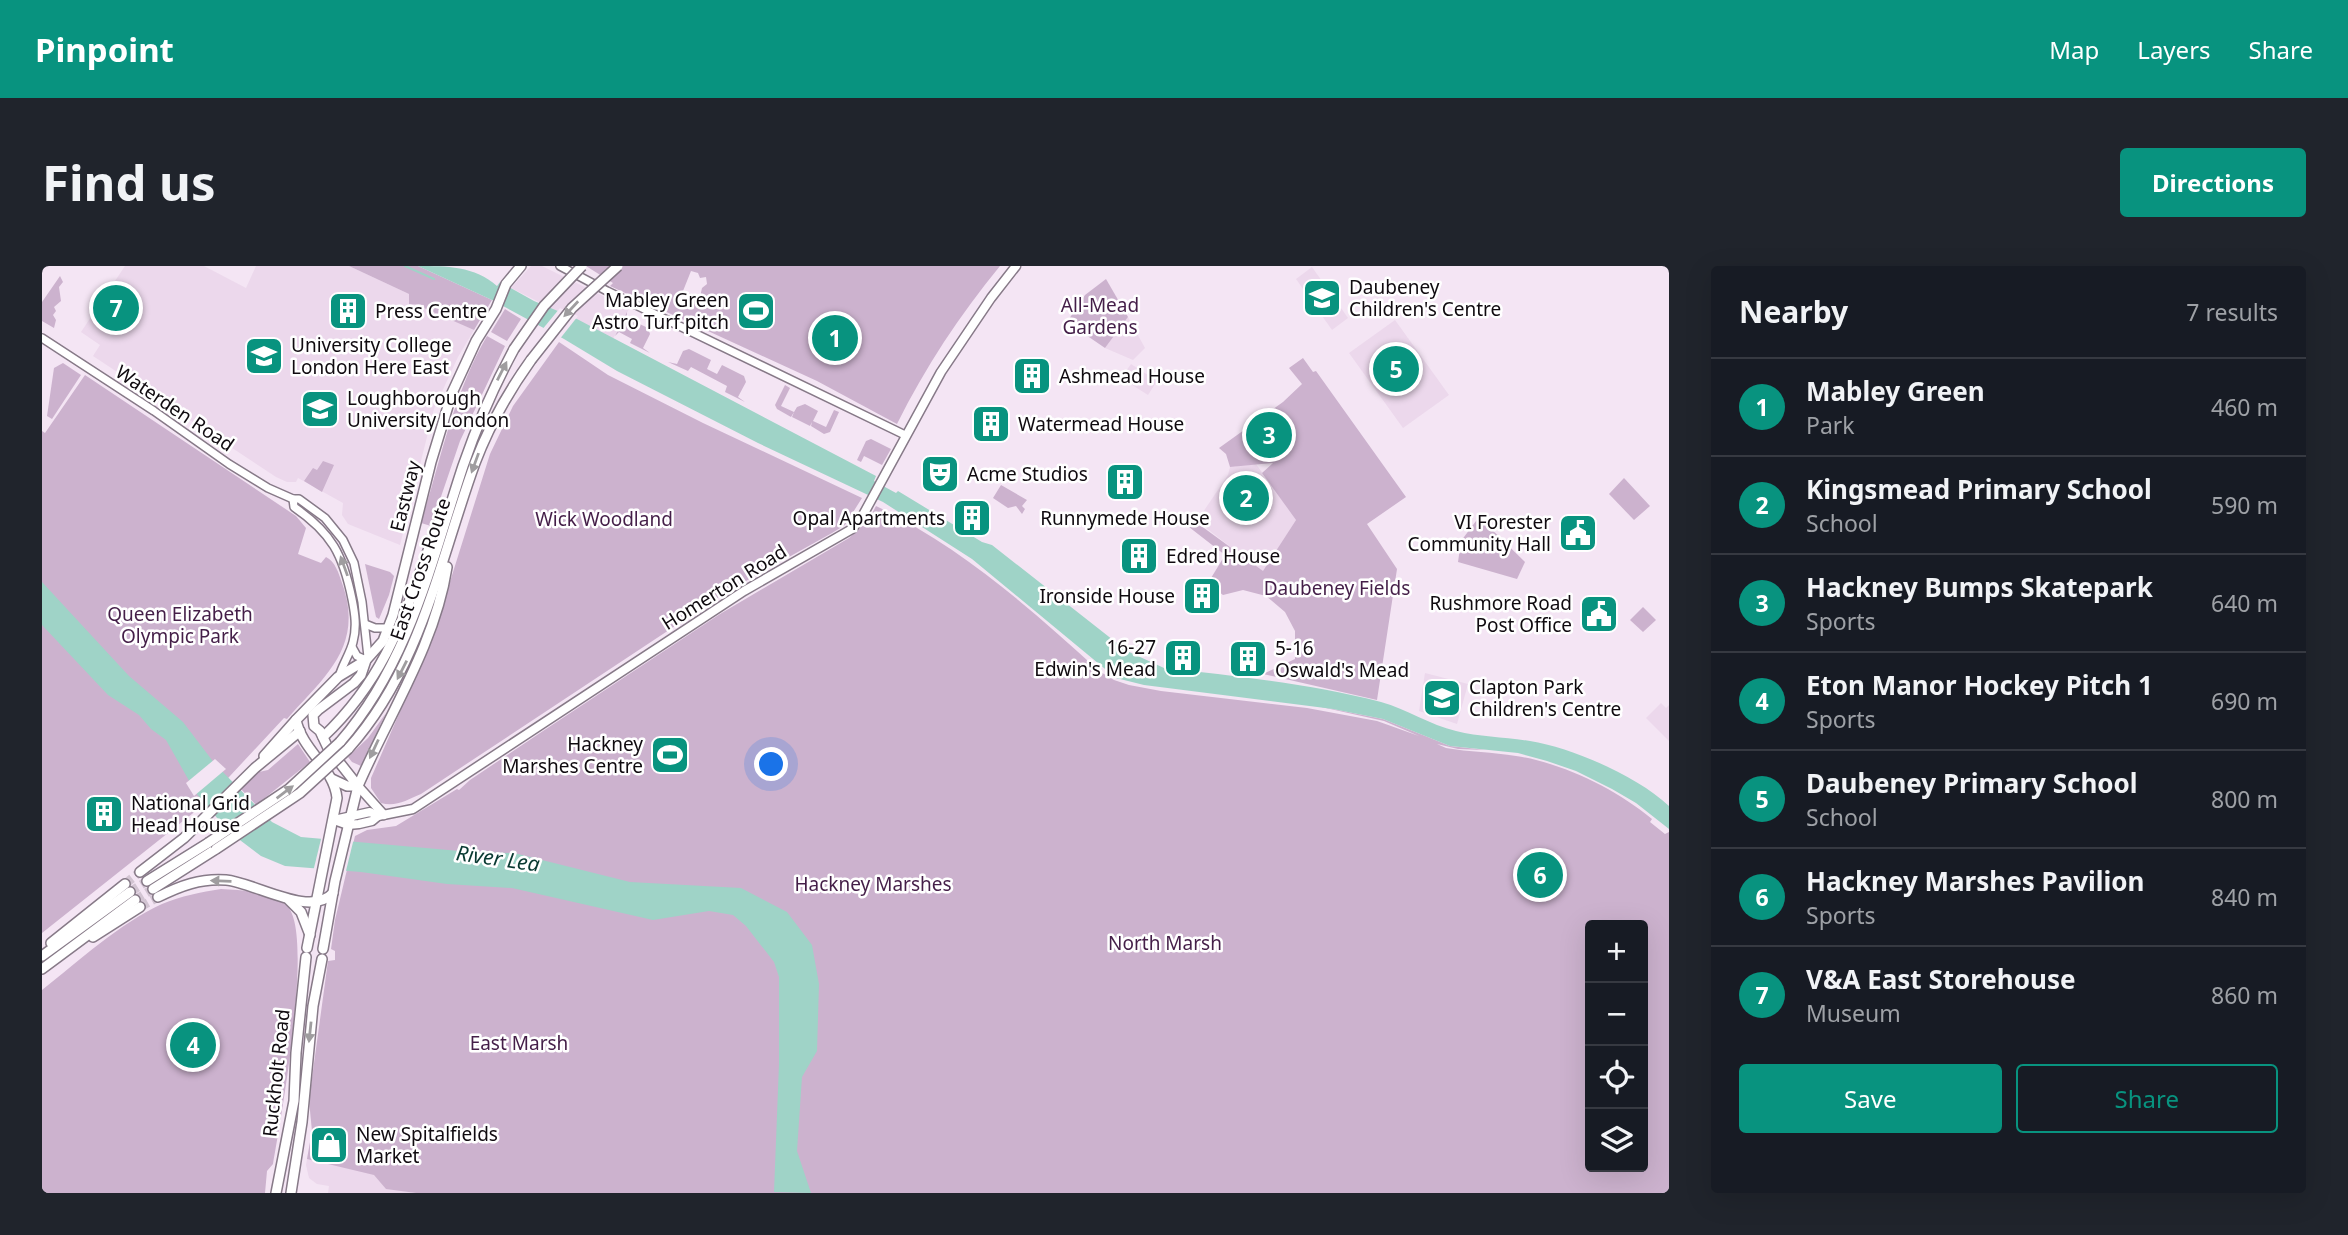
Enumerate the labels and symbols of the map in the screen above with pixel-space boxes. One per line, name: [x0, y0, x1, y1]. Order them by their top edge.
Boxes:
place label: Daubeney Children's Centre: [1349, 274, 1501, 322]
school or university icon: Daubeney Children's Centre: [1301, 277, 1343, 319]
pin: 7: [93, 282, 139, 334]
place label: Mabley Green Astro Turf pitch: [592, 287, 729, 335]
building icon: Press Centre: [327, 290, 369, 332]
sports icon: Mabley Green Astro Turf pitch: [735, 290, 777, 332]
park label: All-Mead Gardens: [1061, 292, 1139, 340]
place label: Press Centre: [375, 298, 487, 324]
one-way arrow: [563, 300, 579, 317]
pin: 1: [812, 312, 858, 364]
place label: University College London Here East: [291, 332, 452, 380]
school or university icon: University College London Here East: [243, 335, 285, 377]
pin: 5: [1373, 343, 1419, 395]
building icon: Ashmead House: [1011, 355, 1053, 397]
street label: Waterden Road: [111, 359, 239, 457]
one-way arrow: [497, 361, 508, 381]
place label: Ashmead House: [1059, 363, 1205, 389]
place label: Loughborough University London: [347, 385, 509, 433]
school or university icon: Loughborough University London: [299, 388, 341, 430]
building icon: Watermead House: [970, 403, 1012, 445]
pin: 3: [1246, 409, 1292, 461]
place label: Watermead House: [1018, 411, 1184, 437]
one-way arrow: [470, 452, 481, 473]
theatre icon: Acme Studios: [919, 453, 961, 495]
street label: Eastway: [384, 457, 426, 534]
place label: Acme Studios: [967, 461, 1088, 487]
building icon: Runnymede House: [1104, 461, 1146, 503]
pin: 2: [1223, 472, 1269, 524]
street label: East Cross Route: [383, 494, 457, 644]
building icon: Opal Apartments: [951, 497, 993, 539]
place label: Opal Apartments: [793, 505, 945, 531]
place label: Runnymede House: [1040, 505, 1210, 531]
park label: Wick Woodland: [535, 506, 673, 532]
place label: VI Forester Community Hall: [1408, 509, 1551, 557]
public building icon: VI Forester Community Hall: [1557, 512, 1599, 554]
building icon: Edred House: [1118, 535, 1160, 577]
street label: Homerton Road: [657, 538, 791, 636]
place label: Edred House: [1166, 543, 1280, 569]
one-way arrow: [338, 556, 349, 577]
building icon: Ironside House: [1181, 575, 1223, 617]
park label: Daubeney Fields: [1264, 575, 1410, 601]
place label: Ironside House: [1039, 583, 1175, 609]
place label: Rushmore Road Post Office: [1430, 590, 1572, 638]
public building icon: Rushmore Road Post Office: [1578, 593, 1620, 635]
park label: Queen Elizabeth Olympic Park: [107, 601, 253, 649]
place label: 16-27 Edwin's Mead: [1034, 634, 1156, 682]
place label: 5-16 Oswald's Mead: [1275, 635, 1409, 683]
building icon: 16-27 Edwin's Mead: [1162, 637, 1204, 679]
building icon: 5-16 Oswald's Mead: [1227, 638, 1269, 680]
one-way arrow: [396, 660, 407, 680]
place label: Clapton Park Children's Centre: [1469, 674, 1621, 722]
school or university icon: Clapton Park Children's Centre: [1421, 677, 1463, 719]
place label: Hackney Marshes Centre: [502, 731, 643, 779]
sports icon: Hackney Marshes Centre: [649, 734, 691, 776]
one-way arrow: [368, 739, 380, 759]
your location: [754, 747, 788, 781]
one-way arrow: [276, 785, 294, 799]
place label: National Grid Head House: [131, 790, 250, 838]
building icon: National Grid Head House: [83, 793, 125, 835]
water label: River Lea: [454, 838, 542, 878]
pin: 6: [1517, 849, 1563, 901]
park label: Hackney Marshes: [794, 871, 952, 897]
one-way arrow: [210, 875, 232, 886]
park label: North Marsh: [1108, 930, 1222, 956]
street label: Ruckholt Road: [256, 1008, 296, 1138]
pin: 4: [170, 1019, 216, 1071]
one-way arrow: [304, 1021, 315, 1043]
park label: East Marsh: [470, 1030, 568, 1056]
place label: New Spitalfields Market: [356, 1121, 498, 1169]
shop icon: New Spitalfields Market: [308, 1124, 350, 1166]

